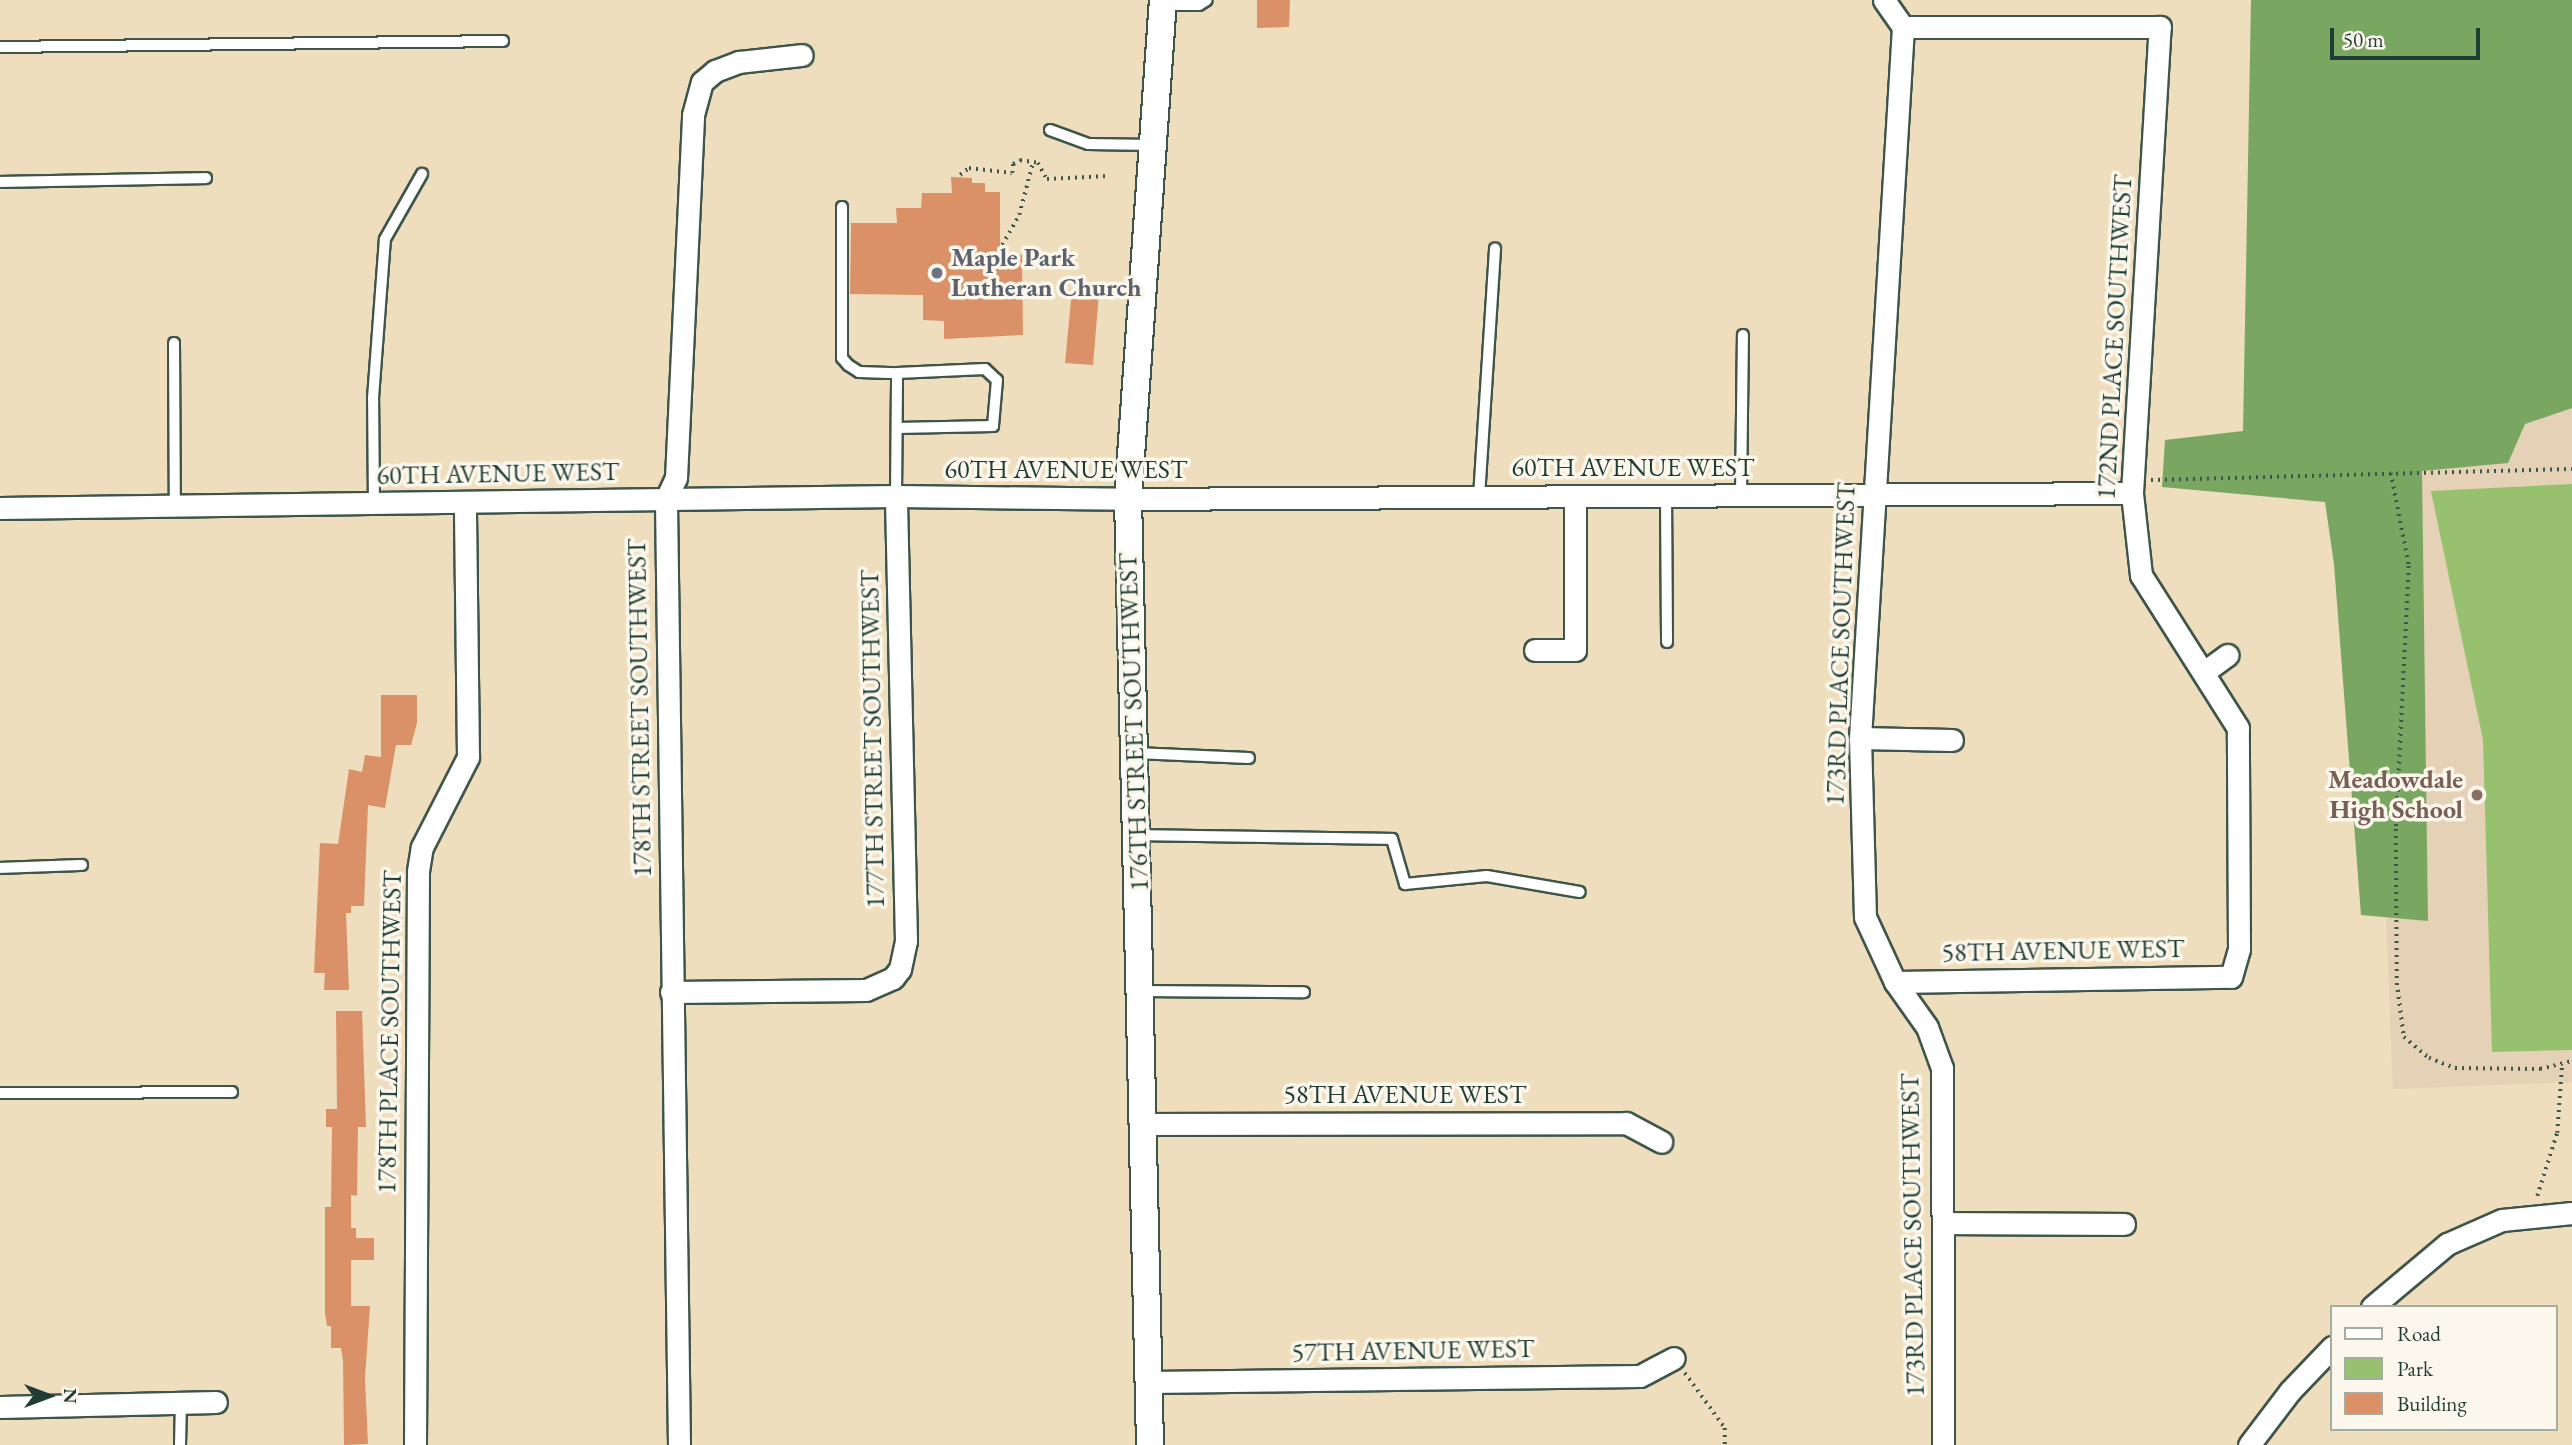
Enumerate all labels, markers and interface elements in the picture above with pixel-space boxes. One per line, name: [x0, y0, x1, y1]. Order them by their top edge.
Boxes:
scale bar: [2334, 14, 2484, 58]
text: 50 m: [2343, 26, 2384, 53]
street label: 172ND PLACE SOUTHWEST: [2091, 174, 2139, 500]
place label: Maple Park Lutheran Church: [951, 242, 1141, 304]
marker: Maple Park Lutheran Church: [929, 265, 945, 281]
street label: 60TH AVENUE WEST: [1512, 452, 1754, 484]
street label: 60TH AVENUE WEST: [945, 454, 1187, 486]
street label: 60TH AVENUE WEST: [376, 456, 620, 492]
street label: 173RD PLACE SOUTHWEST: [1820, 482, 1862, 806]
street label: 178TH STREET SOUTHWEST: [621, 538, 659, 878]
street label: 176TH STREET SOUTHWEST: [1112, 552, 1156, 892]
street label: 177TH STREET SOUTHWEST: [854, 569, 892, 909]
place label: Meadowdale High School: [2328, 764, 2463, 826]
marker: Meadowdale High School: [2469, 787, 2485, 803]
street label: 178TH PLACE SOUTHWEST: [372, 870, 408, 1194]
street label: 58TH AVENUE WEST: [1941, 933, 2185, 969]
street label: 173RD PLACE SOUTHWEST: [1895, 1073, 1931, 1397]
street label: 58TH AVENUE WEST: [1284, 1079, 1526, 1111]
legend: [2330, 1305, 2558, 1431]
text: Road: [2397, 1320, 2441, 1347]
street label: 57TH AVENUE WEST: [1291, 1333, 1535, 1369]
text: Park: [2397, 1355, 2433, 1382]
north arrow: [14, 1361, 84, 1431]
text: N: [58, 1388, 83, 1404]
text: Building: [2397, 1390, 2467, 1417]

